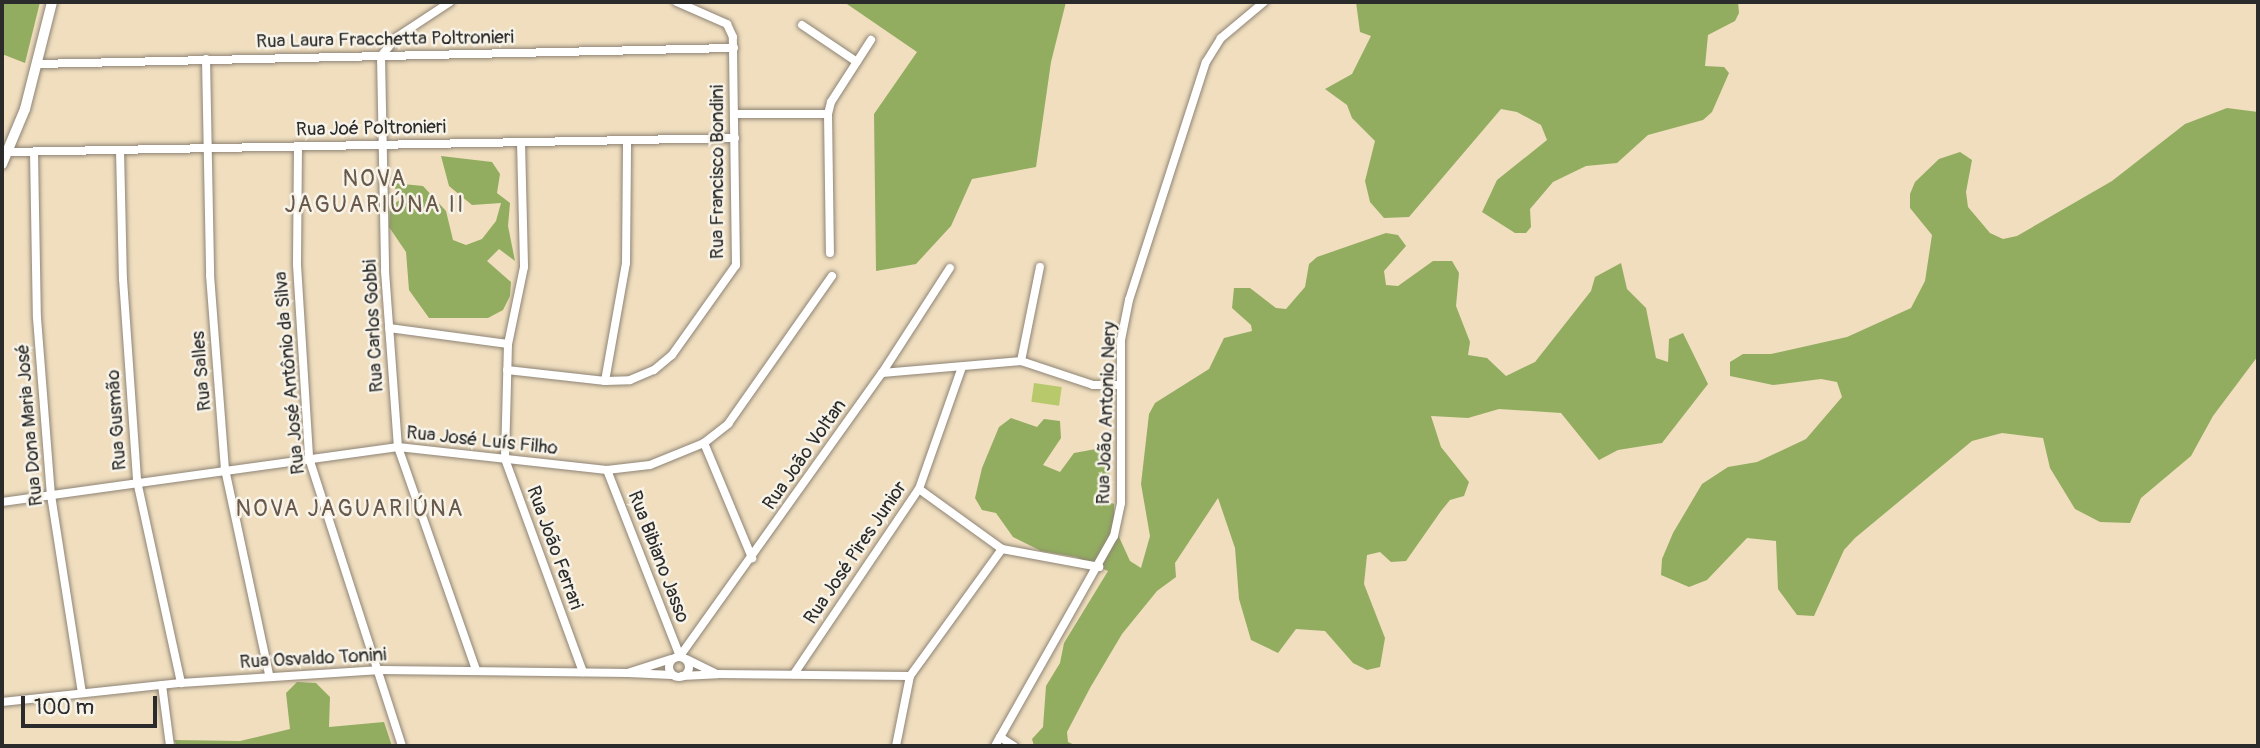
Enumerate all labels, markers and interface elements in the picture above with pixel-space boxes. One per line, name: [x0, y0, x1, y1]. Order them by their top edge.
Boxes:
street label: Rua Laura Fracchetta Poltronieri: [256, 26, 514, 54]
street label: Rua Francisco Bondini: [707, 85, 729, 259]
street label: Rua Joé Poltronieri: [296, 116, 446, 142]
district label: NOVA JAGUARIÚNA II: [286, 165, 464, 219]
street label: Rua Carlos Gobbi: [359, 259, 389, 393]
street label: Rua José Antônio da Silva: [270, 271, 310, 475]
street label: Rua João Antonio Nery: [1092, 321, 1122, 505]
street label: Rua Salles: [187, 330, 217, 412]
street label: Rua Dona Maria José: [12, 343, 48, 507]
street label: Rua Gusmão: [102, 369, 132, 471]
street label: Rua João Voltan: [758, 395, 852, 515]
street label: Rua José Luís Filho: [405, 422, 559, 460]
street label: Rua José Pires Junior: [800, 477, 912, 629]
street label: Rua João Ferrari: [521, 483, 587, 613]
street label: Rua Bibiano Jasso: [622, 488, 694, 626]
district label: NOVA JAGUARIÚNA: [237, 495, 463, 523]
street label: Rua Osvaldo Tonini: [239, 644, 387, 674]
scale bar: [24, 682, 161, 726]
text: 100 m: [34, 694, 94, 721]

